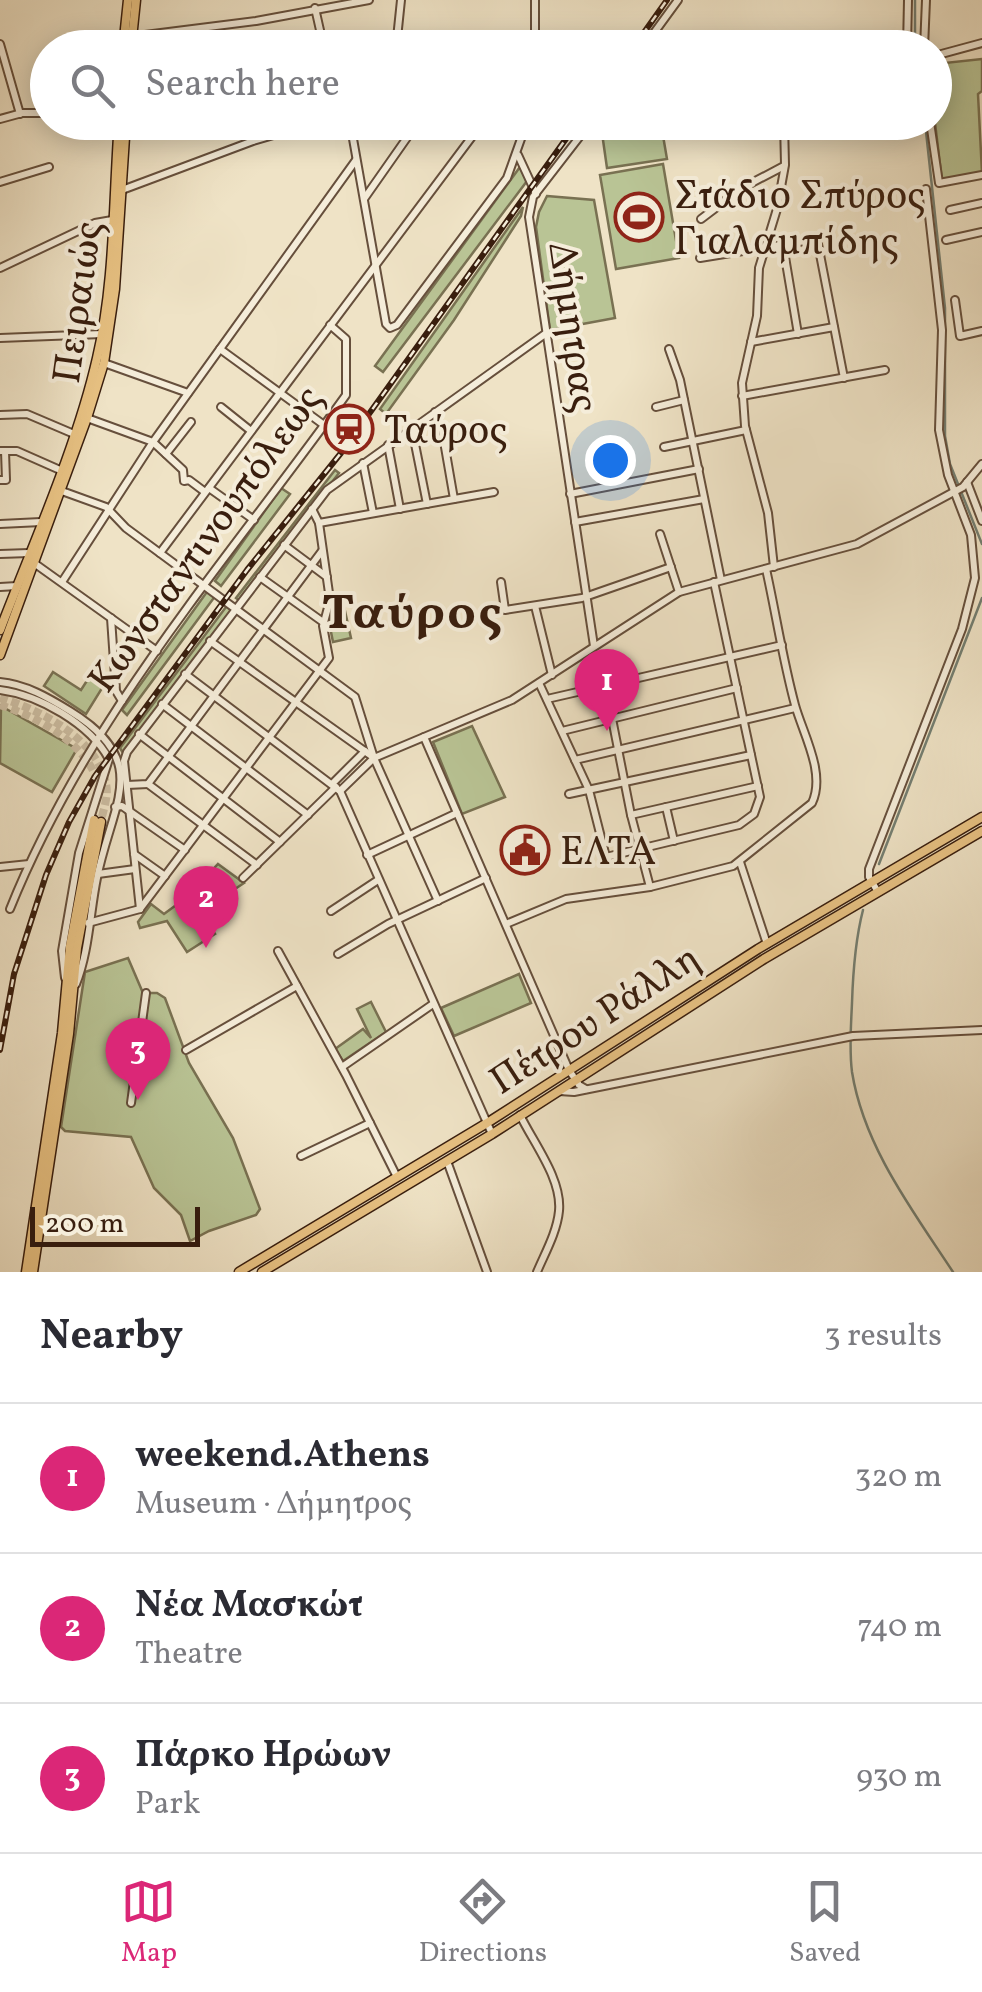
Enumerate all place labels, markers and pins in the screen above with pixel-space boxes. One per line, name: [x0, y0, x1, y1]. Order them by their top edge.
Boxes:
place label: Στάδιο Σπύρος Γιαλαμπίδης: [674, 170, 925, 272]
sports icon: Στάδιο Σπύρος Γιαλαμπίδης: [613, 191, 665, 243]
station icon: Ταύρος: [323, 403, 375, 455]
place label: Ταύρος: [384, 405, 507, 461]
pin: 1: [574, 648, 640, 731]
public building icon: ΕΛΤΑ: [499, 824, 551, 876]
place label: ΕΛΤΑ: [560, 826, 656, 882]
pin: 2: [174, 866, 238, 948]
pin: 3: [106, 1018, 170, 1100]

